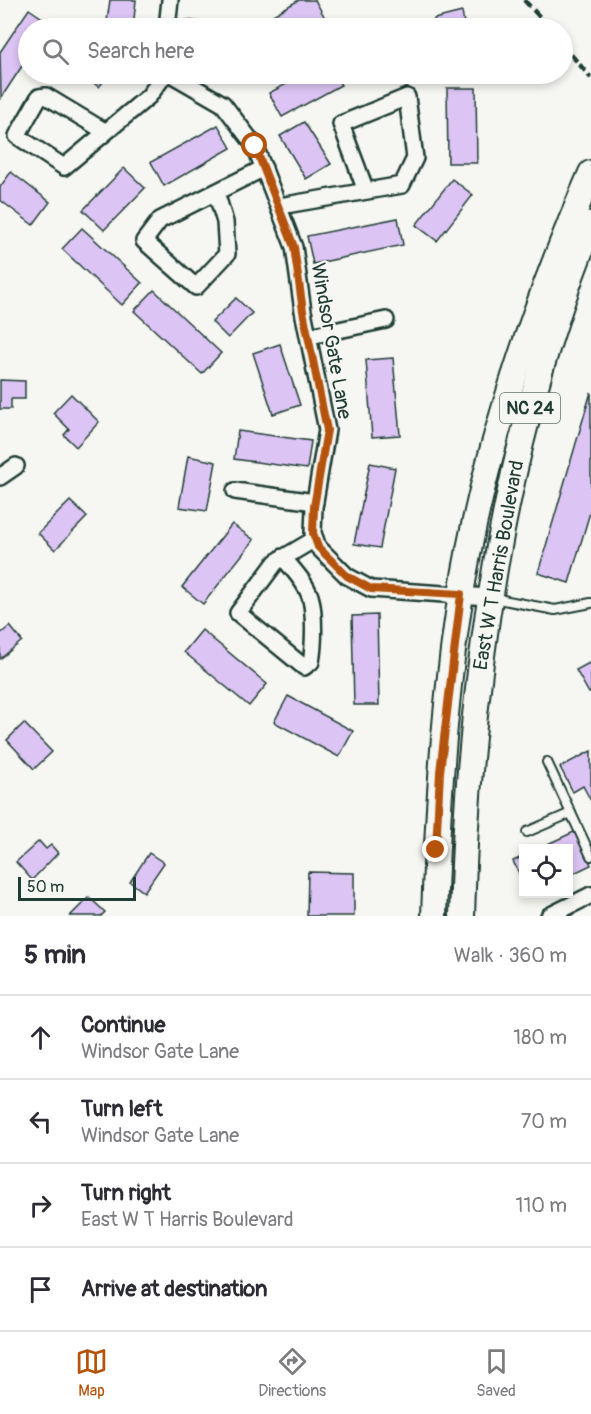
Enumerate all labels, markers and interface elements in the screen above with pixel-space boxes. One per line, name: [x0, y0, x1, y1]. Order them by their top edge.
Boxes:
search box: [18, 18, 573, 84]
icon: search: [39, 35, 72, 68]
text: Search here: [87, 37, 194, 65]
route start: [241, 132, 267, 158]
street label: Windsor Gate Lane: [305, 261, 358, 421]
road number: NC 24: [500, 393, 560, 423]
street label: East W T Harris Boulevard: [468, 458, 529, 672]
route end: [422, 836, 448, 862]
map controls: [519, 844, 573, 898]
button: locate: [519, 844, 573, 898]
scale bar: [18, 874, 136, 902]
text: 50 m: [27, 877, 64, 897]
text: 5 min: [24, 939, 86, 971]
text: Walk · 360 m: [454, 943, 567, 968]
text: Continue: [81, 1011, 165, 1039]
icon: ahead: [24, 1021, 57, 1054]
text: 180 m: [513, 1025, 567, 1050]
text: Windsor Gate Lane: [81, 1039, 239, 1064]
text: Turn left: [81, 1095, 163, 1123]
icon: left: [24, 1105, 57, 1138]
text: 70 m: [521, 1109, 567, 1134]
text: Windsor Gate Lane: [81, 1123, 239, 1148]
text: Turn right: [81, 1179, 171, 1207]
icon: right: [24, 1189, 57, 1222]
text: 110 m: [516, 1193, 567, 1218]
text: East W T Harris Boulevard: [81, 1207, 294, 1232]
icon: arrive: [24, 1273, 57, 1306]
text: Arrive at destination: [81, 1275, 267, 1303]
tab: Map: [75, 1345, 108, 1401]
tab: Directions: [258, 1345, 326, 1401]
tab: Saved: [476, 1345, 516, 1401]

